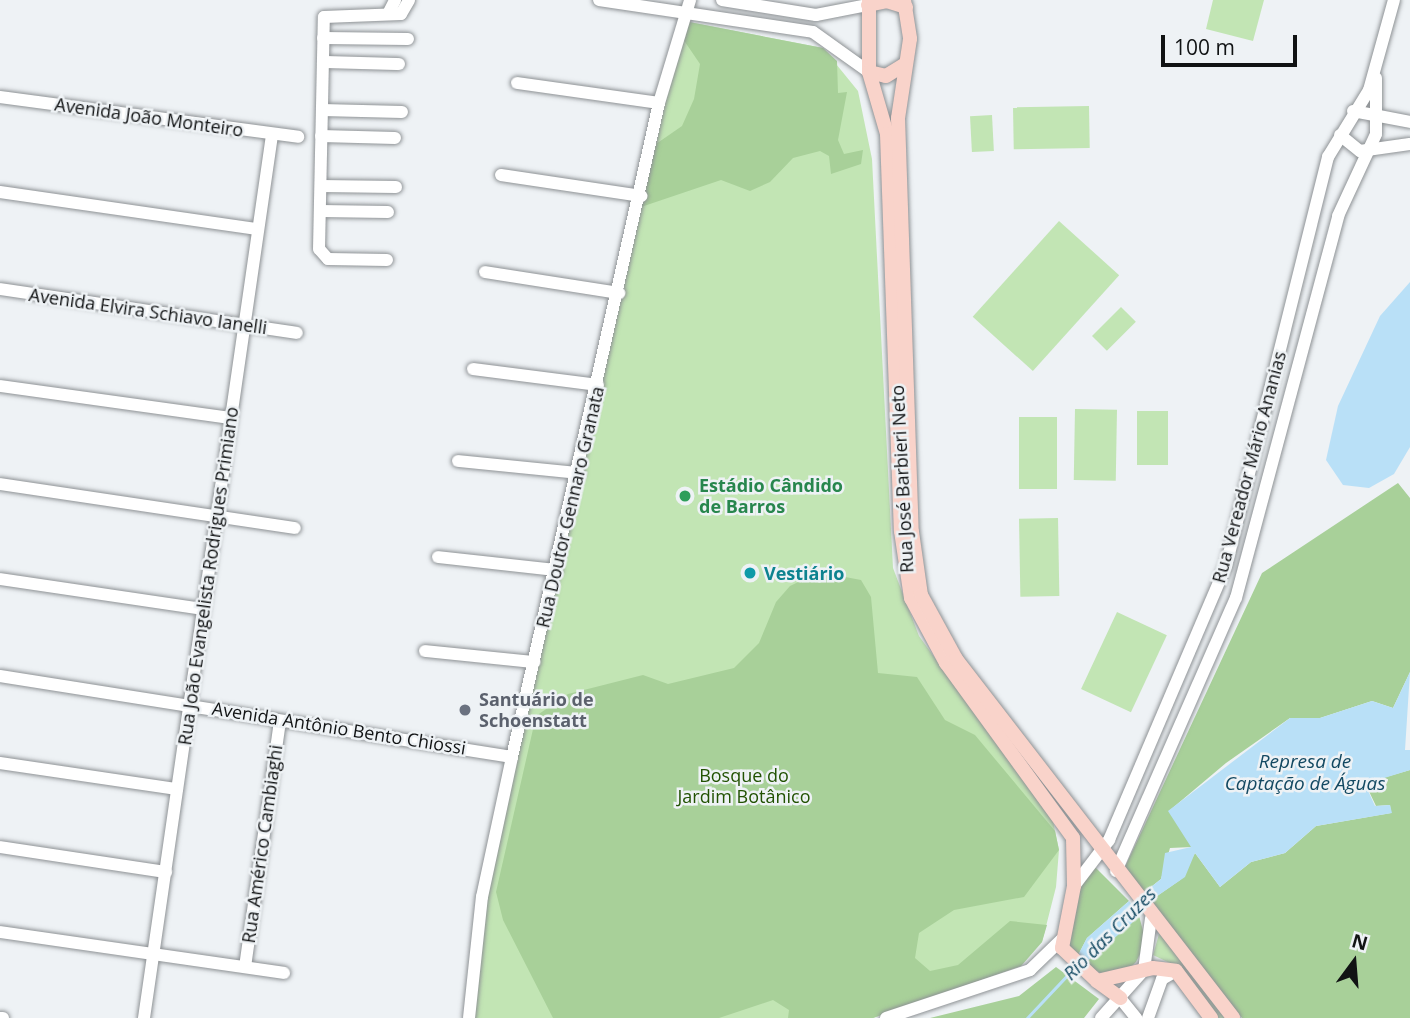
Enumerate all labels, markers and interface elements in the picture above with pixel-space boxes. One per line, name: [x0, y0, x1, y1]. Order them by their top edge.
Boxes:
scale bar: [1165, 21, 1302, 65]
text: 100 m: [1174, 33, 1235, 61]
street label: Avenida João Monteiro: [53, 93, 245, 141]
street label: Avenida Elvira Schiavo Ianelli: [28, 284, 268, 338]
street label: Rua Vereador Mário Ananias: [1208, 349, 1290, 585]
street label: Rua Doutor Gennaro Granata: [532, 384, 608, 630]
street label: Rua José Barbieri Neto: [886, 385, 918, 573]
street label: Rua João Evangelista Rodrigues Primiano: [174, 405, 242, 747]
place label: Estádio Cândido de Barros: [699, 475, 843, 518]
marker: Estádio Cândido de Barros: [677, 488, 693, 504]
place label: Vestiário: [764, 562, 844, 584]
marker: Vestiário: [742, 565, 758, 581]
place label: Santuário de Schoenstatt: [479, 689, 594, 732]
street label: Avenida Antônio Bento Chiossi: [211, 697, 467, 759]
marker: Santuário de Schoenstatt: [457, 702, 473, 718]
street label: Rua Américo Cambiaghi: [237, 744, 287, 944]
water label: Represa de Captação de Águas: [1225, 751, 1385, 795]
park label: Bosque do Jardim Botânico: [678, 765, 810, 808]
water label: Rio das Cruzes: [1059, 883, 1161, 985]
north arrow: [1319, 927, 1389, 997]
text: N: [1349, 927, 1371, 956]

